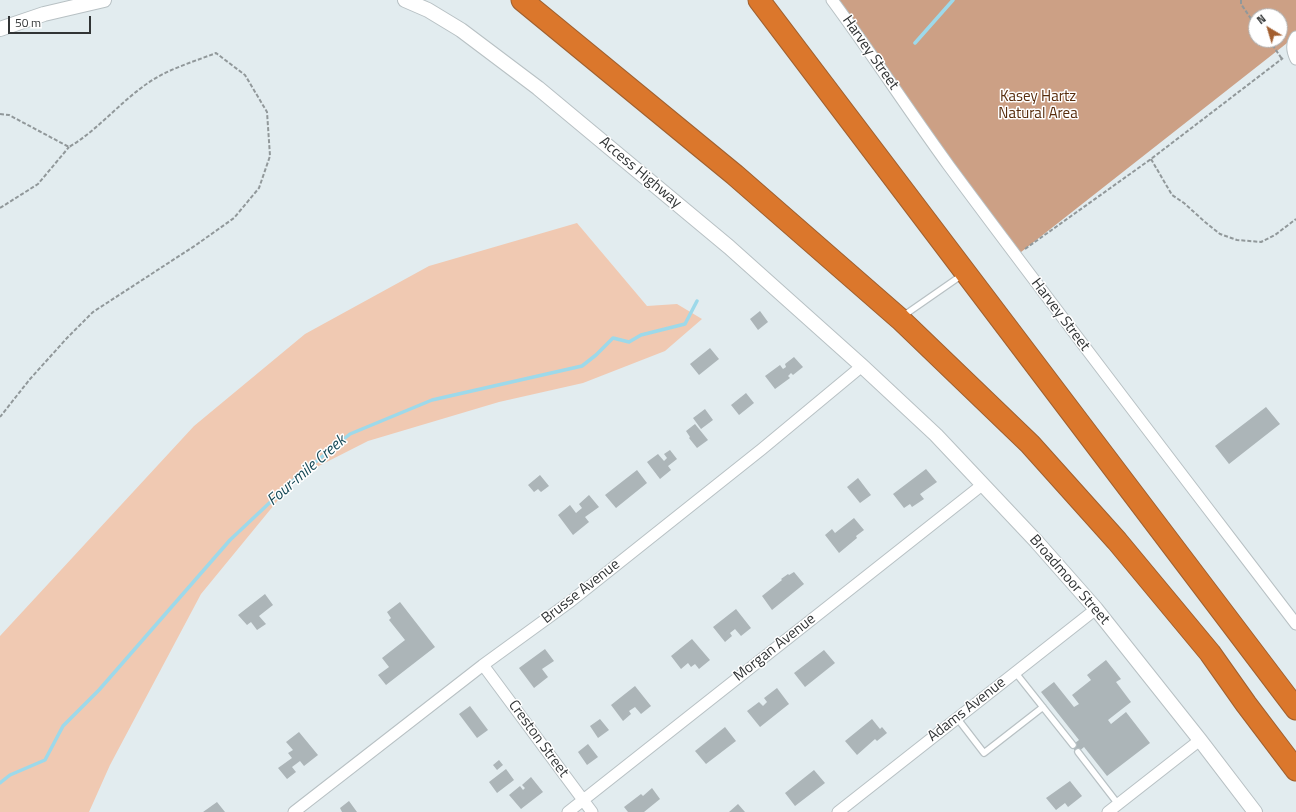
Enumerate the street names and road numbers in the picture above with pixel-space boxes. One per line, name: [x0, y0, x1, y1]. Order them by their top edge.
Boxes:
street label: Harvey Street: [838, 12, 902, 94]
street label: Access Highway: [595, 133, 685, 213]
street label: Harvey Street: [1027, 275, 1093, 355]
street label: Broadmoor Street: [1025, 531, 1113, 629]
street label: Brusse Avenue: [538, 556, 624, 628]
street label: Morgan Avenue: [730, 610, 820, 686]
street label: Adams Avenue: [924, 674, 1010, 746]
street label: Creston Street: [504, 697, 572, 781]

